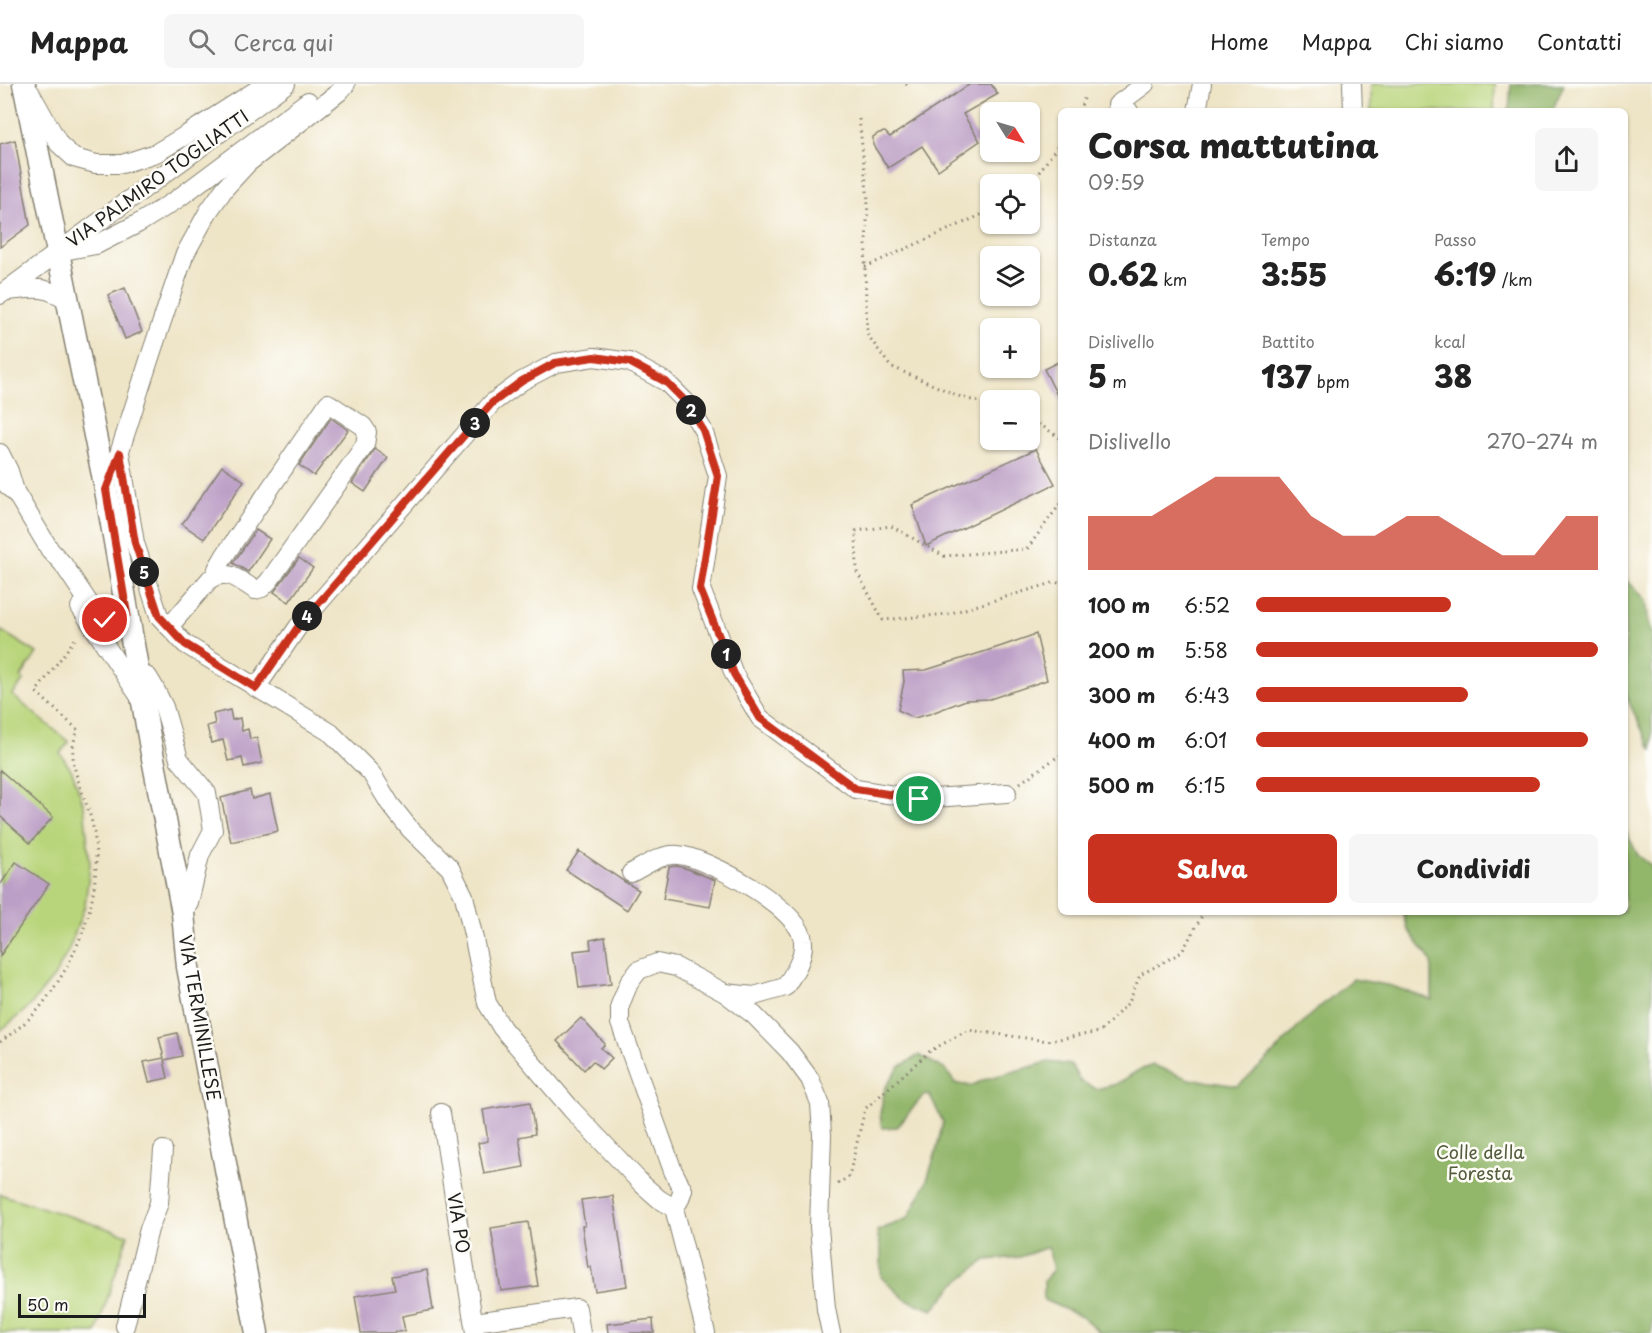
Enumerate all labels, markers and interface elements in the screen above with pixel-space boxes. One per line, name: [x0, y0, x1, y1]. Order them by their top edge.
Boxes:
search box: [164, 14, 584, 68]
text: Mappa: [30, 20, 128, 63]
icon: search: [185, 25, 218, 58]
text: Cerca qui: [233, 25, 334, 58]
text: Home: [1210, 25, 1269, 57]
text: Mappa: [1302, 25, 1372, 57]
text: Chi siamo: [1405, 25, 1504, 57]
text: Contatti: [1537, 25, 1622, 57]
street label: VIA PALMIRO TOGLIATTI: [60, 102, 254, 253]
north arrow: [980, 102, 1040, 162]
map controls: [980, 102, 1040, 450]
text: Corsa mattutina: [1088, 119, 1379, 169]
button: share: [1535, 128, 1598, 191]
text: 09:59: [1088, 167, 1145, 197]
button: locate: [980, 174, 1040, 234]
text: Distanza: [1088, 227, 1157, 251]
text: Tempo: [1261, 227, 1310, 251]
text: Passo: [1434, 227, 1476, 251]
button: layers: [980, 246, 1040, 306]
text: 0.62: [1088, 251, 1158, 296]
text: 3:55: [1261, 251, 1327, 296]
text: 6:19: [1434, 251, 1497, 296]
text: km: [1158, 267, 1187, 291]
text: /km: [1497, 267, 1532, 291]
button: +: [980, 318, 1040, 378]
text: Dislivello: [1088, 329, 1154, 353]
text: Battito: [1261, 329, 1315, 353]
text: kcal: [1434, 329, 1466, 353]
text: 5: [1088, 353, 1107, 398]
text: 137: [1261, 353, 1312, 398]
text: 38: [1434, 353, 1472, 398]
text: m: [1107, 369, 1127, 393]
text: bpm: [1312, 369, 1350, 393]
button: −: [980, 390, 1040, 450]
pin: 2: [676, 395, 706, 425]
text: 2: [685, 398, 697, 422]
pin: 3: [460, 408, 490, 438]
text: 3: [470, 411, 480, 435]
text: Dislivello: [1088, 426, 1171, 456]
text: 270–274 m: [1487, 426, 1598, 456]
pin: 5: [129, 557, 159, 587]
text: 5: [139, 560, 149, 584]
text: 100 m: [1088, 590, 1150, 620]
text: 6:52: [1184, 590, 1230, 620]
pin: [79, 594, 130, 645]
pin: 4: [292, 601, 322, 631]
icon: check: [88, 603, 121, 636]
text: 4: [302, 604, 312, 628]
text: 200 m: [1088, 635, 1155, 665]
text: 5:58: [1184, 635, 1228, 665]
pin: 1: [711, 639, 741, 669]
text: 1: [722, 642, 730, 666]
text: 300 m: [1088, 680, 1156, 710]
text: 6:43: [1184, 680, 1230, 710]
text: 400 m: [1088, 725, 1156, 755]
text: 6:01: [1184, 725, 1227, 755]
text: 500 m: [1088, 770, 1155, 800]
text: 6:15: [1184, 770, 1226, 800]
pin: [893, 773, 944, 824]
icon: arrive: [902, 782, 935, 815]
button: Salva: [1088, 834, 1337, 903]
button: Condividi: [1349, 834, 1598, 903]
street label: VIA TERMINILLESE: [173, 933, 228, 1103]
park label: Colle della Foresta: [1436, 1138, 1525, 1186]
street label: VIA PO: [441, 1190, 478, 1255]
scale bar: [18, 1291, 146, 1318]
text: 50 m: [27, 1292, 68, 1316]

